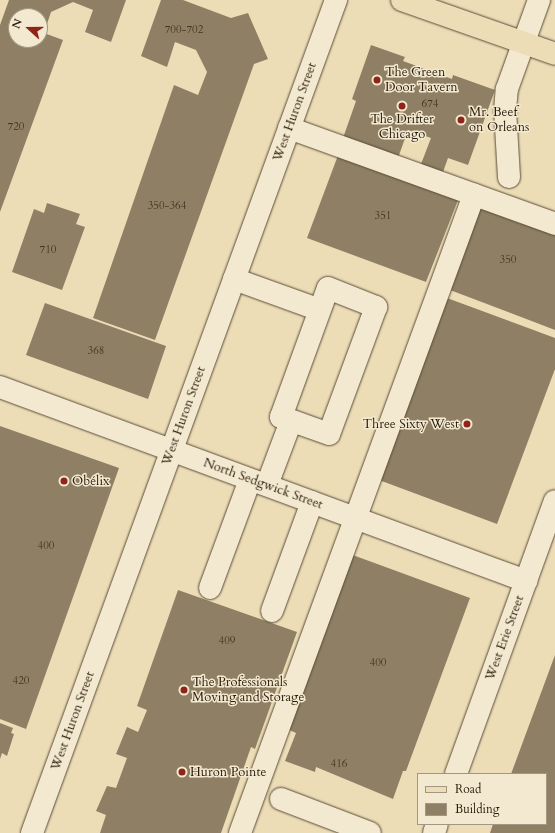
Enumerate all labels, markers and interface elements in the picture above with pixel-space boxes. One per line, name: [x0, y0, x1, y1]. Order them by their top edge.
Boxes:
north arrow: [8, 8, 48, 48]
text: N: [9, 17, 26, 31]
house number: 700-702: [165, 23, 203, 37]
street label: West Huron Street: [270, 60, 320, 164]
place label: The Green Door Tavern: [385, 65, 458, 96]
marker: The Green Door Tavern: [372, 75, 382, 85]
house number: 674: [422, 97, 438, 111]
marker: The Drifter Chicago: [397, 101, 407, 111]
place label: Mr. Beef on Orleans: [469, 105, 529, 136]
place label: The Drifter Chicago: [370, 112, 434, 143]
marker: Mr. Beef on Orleans: [456, 115, 466, 125]
house number: 720: [8, 120, 24, 134]
house number: 350-364: [148, 199, 186, 213]
house number: 351: [375, 209, 391, 223]
house number: 710: [40, 243, 56, 257]
house number: 350: [500, 253, 516, 267]
house number: 368: [88, 344, 104, 358]
street label: West Huron Street: [159, 364, 209, 468]
place label: Three Sixty West: [362, 416, 459, 432]
marker: Three Sixty West: [462, 419, 472, 429]
street label: North Sedgwick Street: [201, 455, 325, 513]
place label: Obélix: [72, 473, 110, 489]
marker: Obélix: [59, 476, 69, 486]
house number: 400: [38, 539, 54, 553]
street label: West Erie Street: [482, 593, 528, 683]
house number: 409: [219, 634, 235, 648]
house number: 400: [370, 656, 386, 670]
street label: West Huron Street: [48, 669, 98, 773]
house number: 420: [13, 674, 29, 688]
place label: The Professionals Moving and Storage: [192, 675, 304, 706]
marker: The Professionals Moving and Storage: [179, 685, 189, 695]
house number: 416: [331, 757, 347, 771]
place label: Huron Pointe: [190, 764, 266, 780]
marker: Huron Pointe: [177, 767, 187, 777]
legend: [417, 773, 547, 825]
text: Road: [455, 781, 481, 797]
text: Building: [455, 801, 499, 817]

